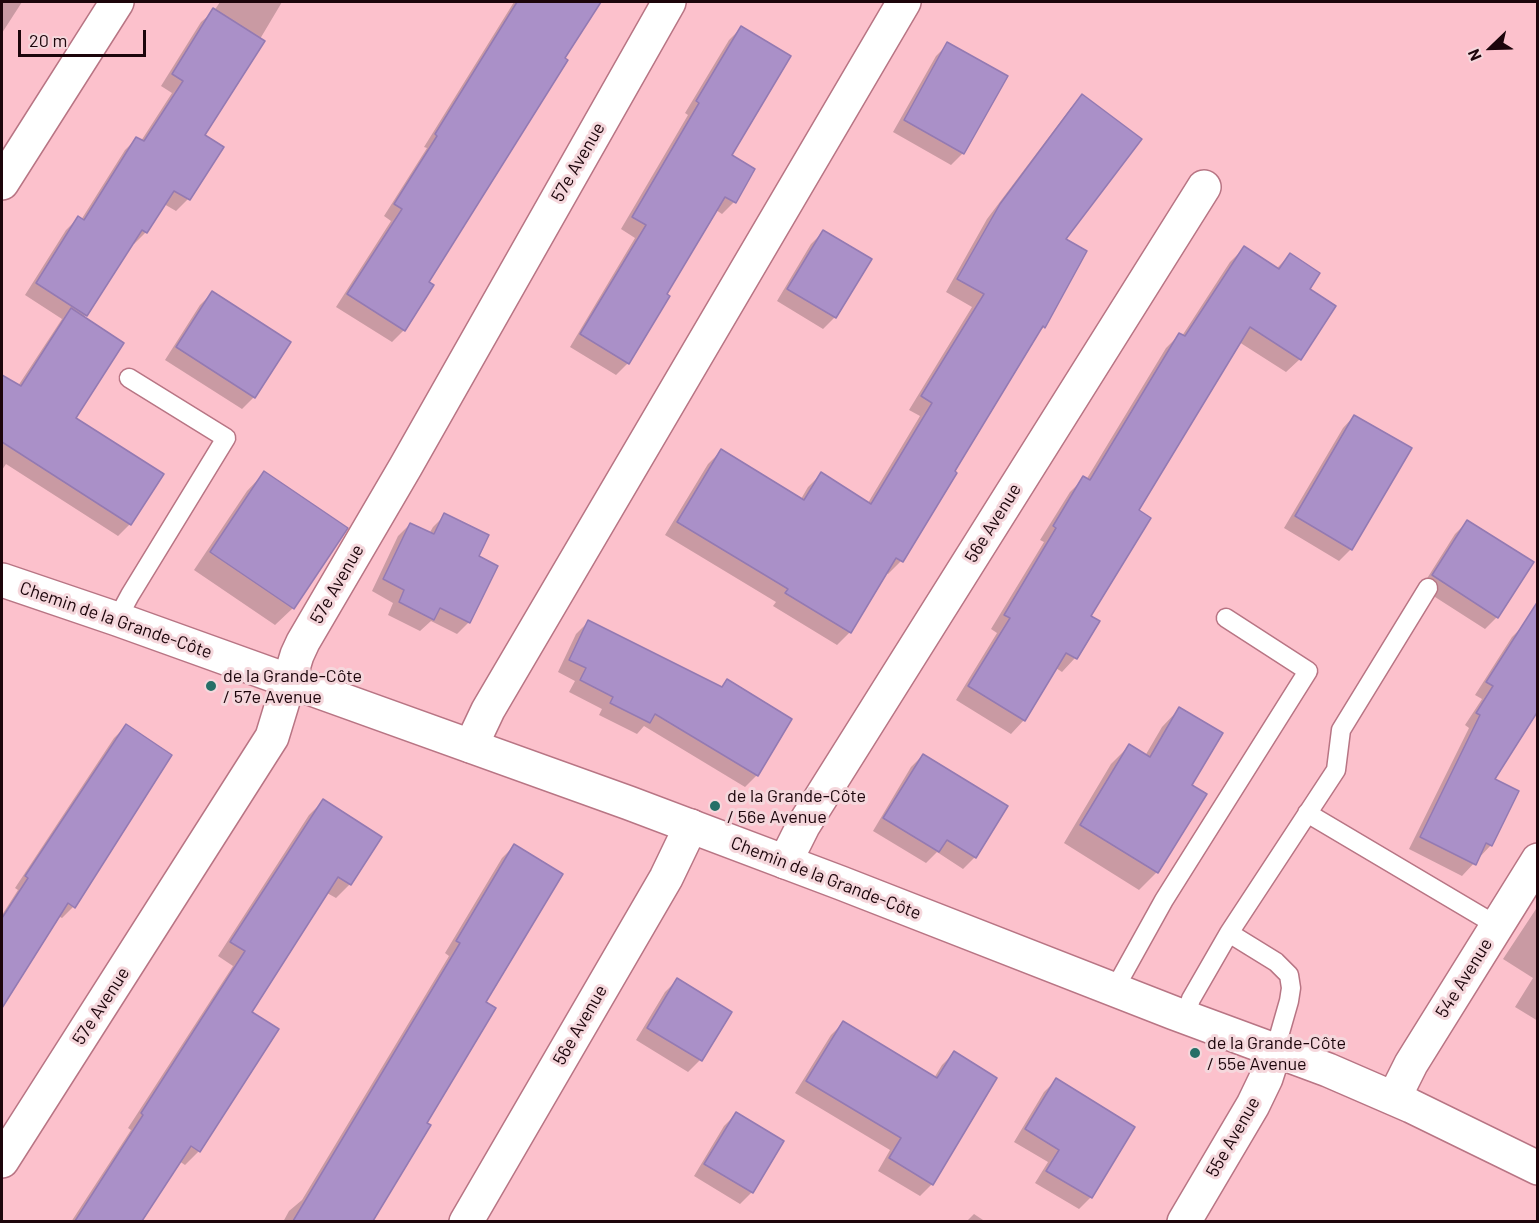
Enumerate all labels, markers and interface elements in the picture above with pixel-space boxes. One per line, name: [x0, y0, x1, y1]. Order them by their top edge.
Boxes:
scale bar: [21, 18, 148, 56]
north arrow: [1461, 18, 1521, 78]
text: 20 m: [29, 29, 67, 51]
text: N: [1463, 47, 1485, 64]
street label: 57e Avenue: [547, 118, 609, 206]
street label: 56e Avenue: [960, 480, 1026, 566]
street label: 57e Avenue: [306, 540, 368, 628]
street label: Chemin de la Grande-Côte: [17, 577, 215, 663]
place label: de la Grande-Côte / 57e Avenue: [223, 665, 362, 708]
marker: de la Grande-Côte / 57e Avenue: [204, 679, 218, 693]
place label: de la Grande-Côte / 56e Avenue: [727, 785, 866, 828]
marker: de la Grande-Côte / 56e Avenue: [708, 799, 722, 813]
street label: Chemin de la Grande-Côte: [728, 832, 924, 924]
street label: 54e Avenue: [1431, 934, 1497, 1022]
street label: 57e Avenue: [68, 963, 134, 1049]
street label: 56e Avenue: [548, 981, 612, 1069]
place label: de la Grande-Côte / 55e Avenue: [1207, 1032, 1346, 1074]
marker: de la Grande-Côte / 55e Avenue: [1188, 1046, 1202, 1060]
street label: 55e Avenue: [1201, 1093, 1265, 1181]

